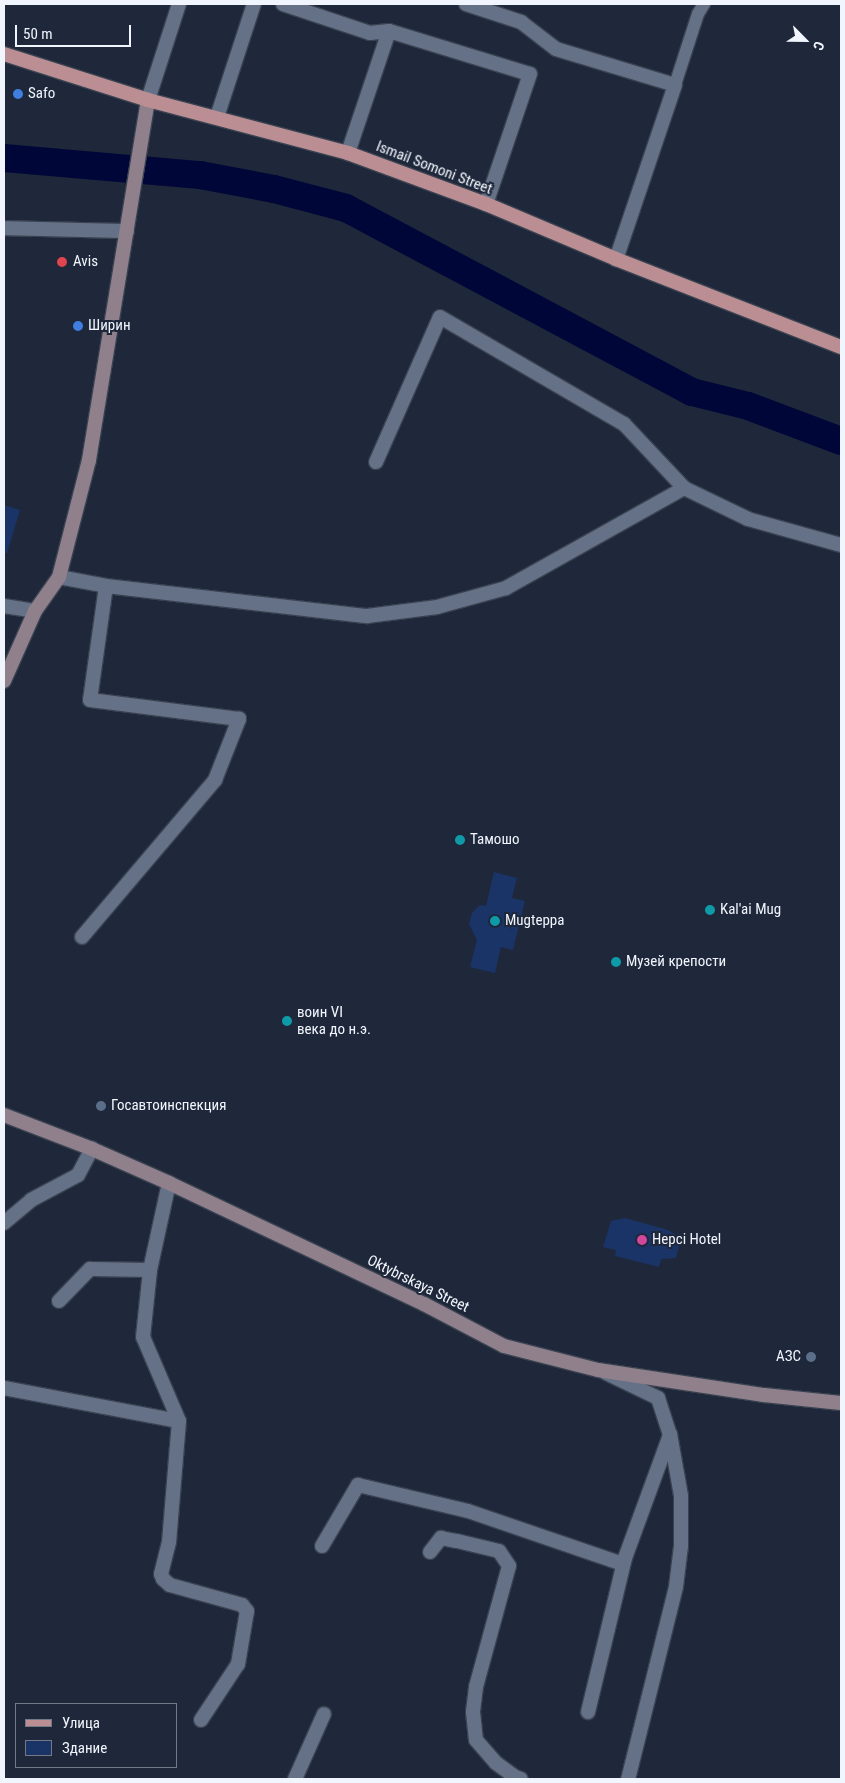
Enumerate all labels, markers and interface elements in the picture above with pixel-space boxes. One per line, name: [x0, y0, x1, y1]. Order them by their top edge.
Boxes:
scale bar: [18, 15, 134, 47]
north arrow: [780, 15, 830, 65]
text: 50 m: [23, 25, 53, 43]
text: С: [810, 39, 828, 53]
place label: Safo: [28, 85, 55, 103]
marker: Safo: [12, 88, 24, 100]
street label: Ismail Somoni Street: [373, 138, 495, 198]
place label: Avis: [73, 253, 98, 271]
marker: Avis: [55, 255, 69, 269]
place label: Ширин: [88, 317, 131, 335]
marker: Ширин: [72, 320, 84, 332]
place label: Тамошо: [470, 831, 519, 849]
marker: Тамошо: [454, 834, 466, 846]
place label: Kal'ai Mug: [720, 901, 781, 919]
marker: Kal'ai Mug: [704, 904, 716, 916]
place label: Mugteppa: [505, 912, 564, 930]
marker: Mugteppa: [489, 915, 501, 927]
place label: Музей крепости: [626, 953, 726, 971]
marker: Музей крепости: [610, 956, 622, 968]
place label: воин VI века до н.э.: [297, 1003, 371, 1038]
marker: воин VI века до н.э.: [281, 1015, 293, 1027]
place label: Госавтоинспекция: [111, 1097, 226, 1115]
marker: Госавтоинспекция: [95, 1100, 107, 1112]
place label: Hepci Hotel: [652, 1231, 721, 1249]
marker: Hepci Hotel: [636, 1234, 648, 1246]
street label: Oktybrskaya Street: [364, 1252, 472, 1316]
place label: АЗС: [776, 1348, 801, 1366]
marker: АЗС: [805, 1351, 817, 1363]
legend: [15, 1703, 178, 1768]
text: Улица: [62, 1714, 100, 1732]
text: Здание: [62, 1739, 107, 1757]

